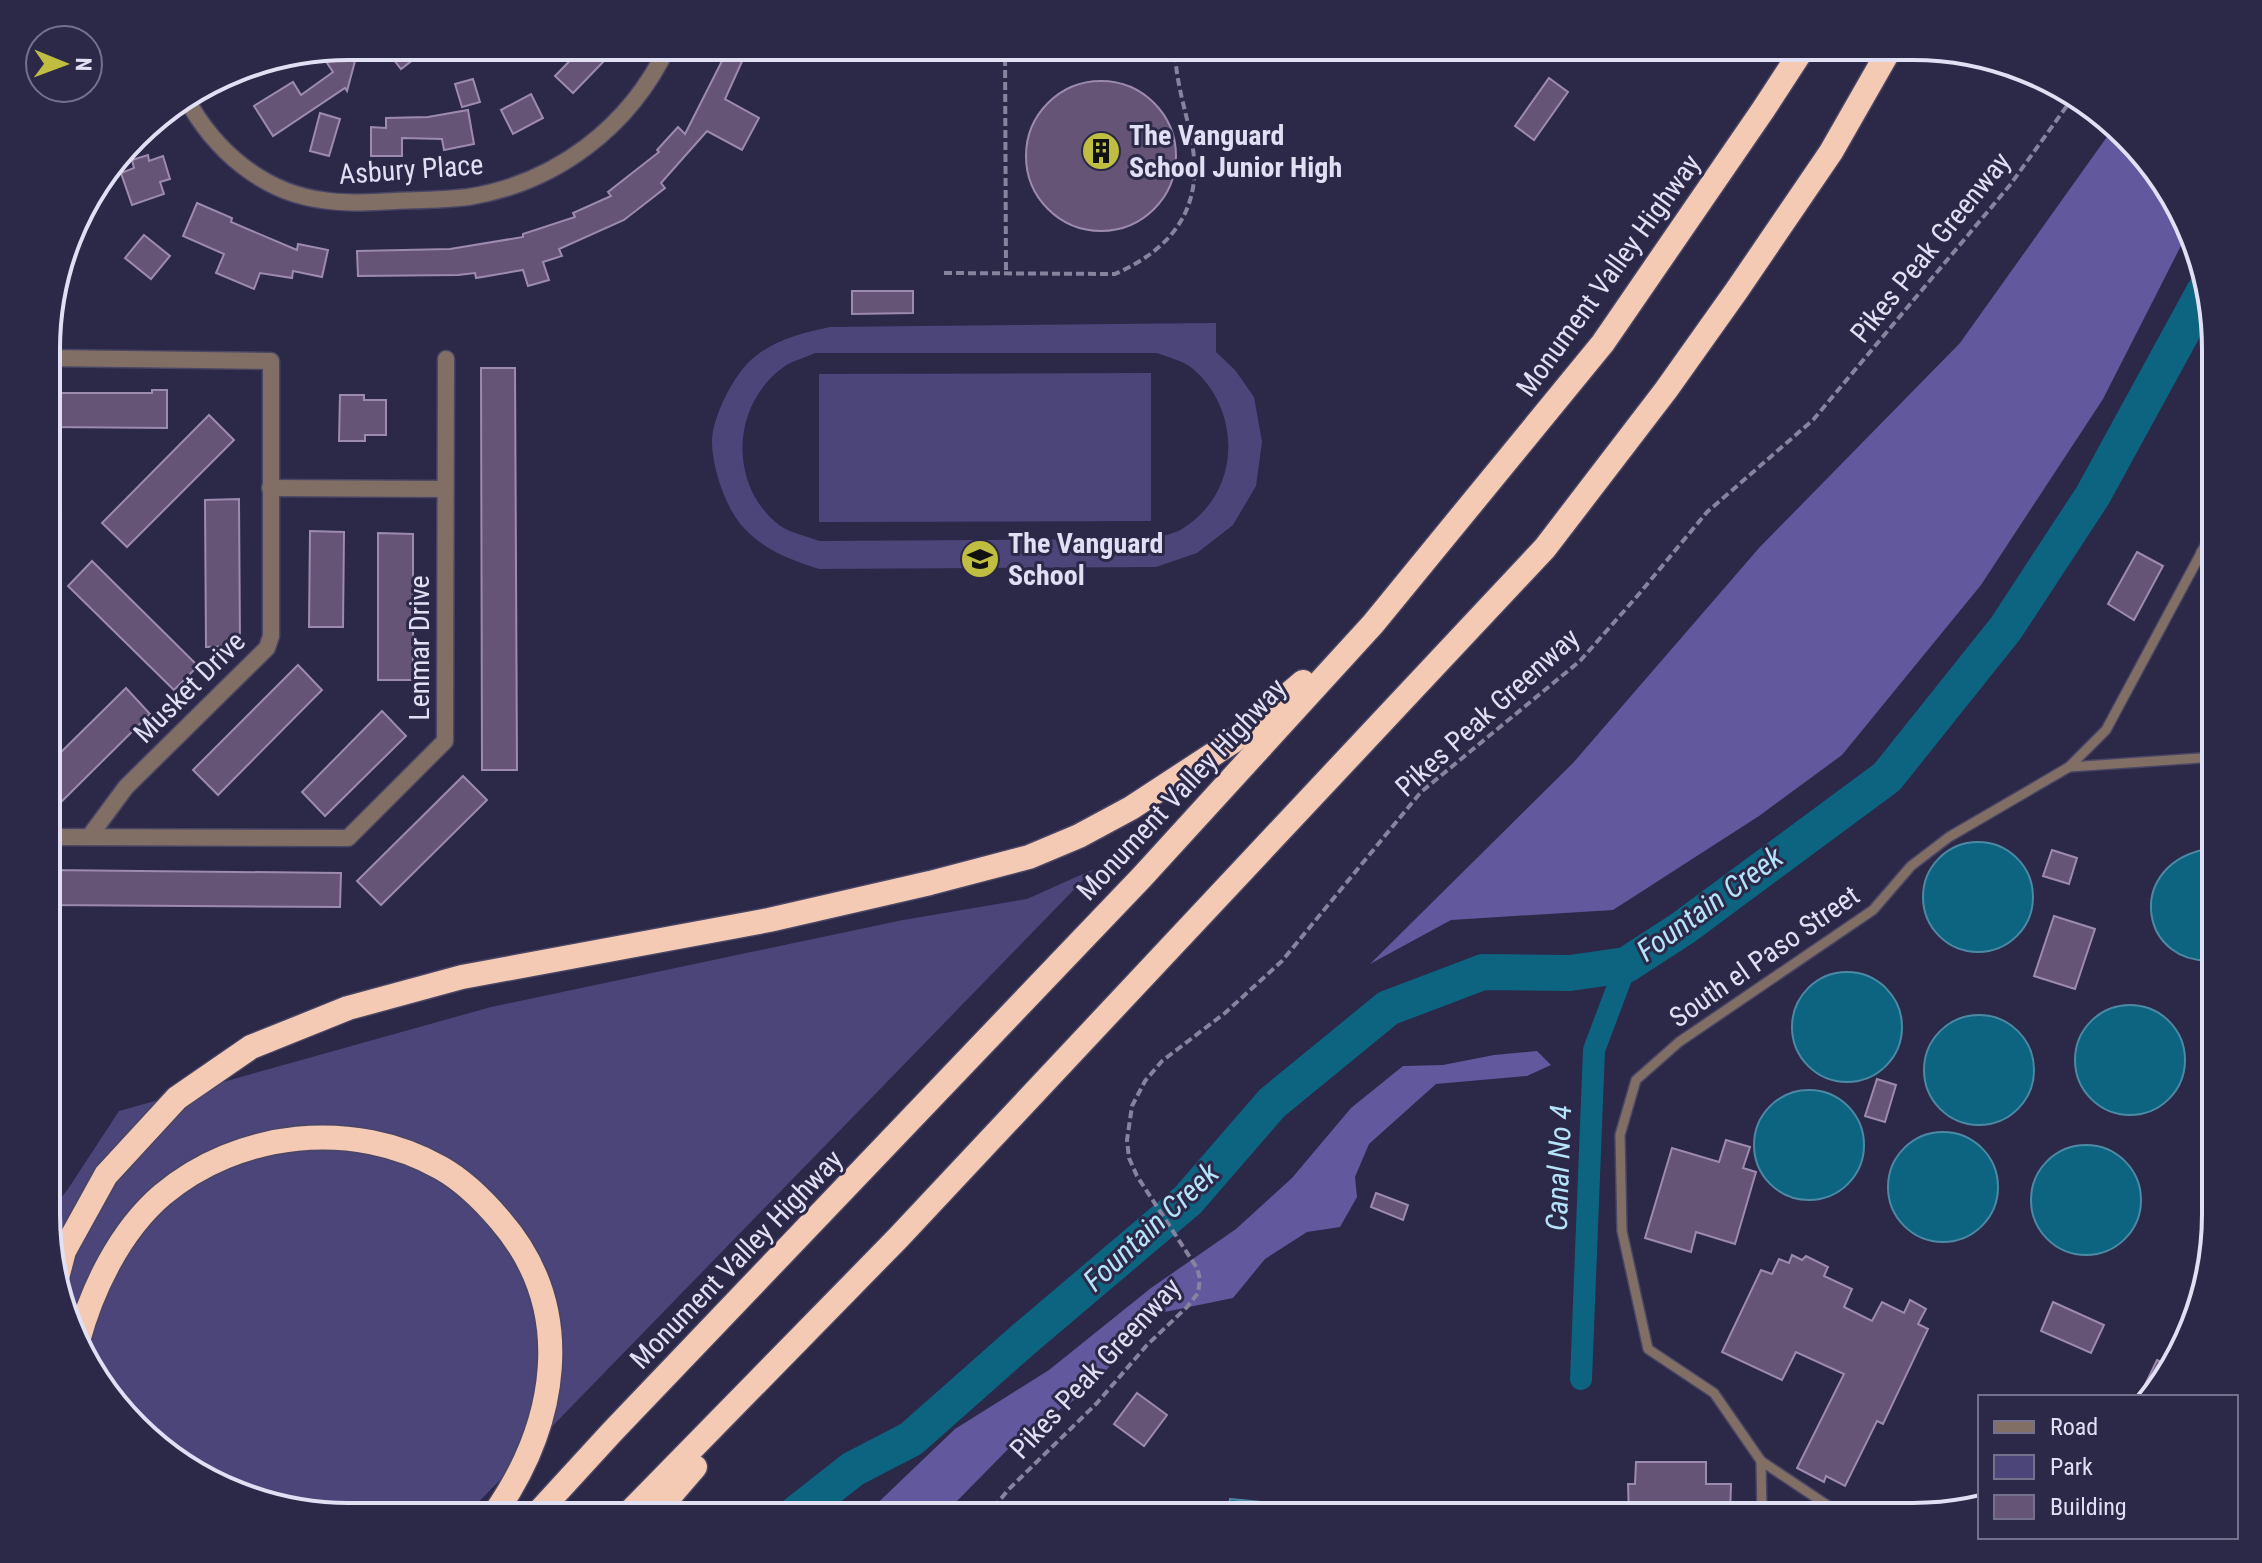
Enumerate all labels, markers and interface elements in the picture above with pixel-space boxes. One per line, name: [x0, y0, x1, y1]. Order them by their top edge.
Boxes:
north arrow: [24, 24, 104, 104]
text: N: [71, 57, 96, 71]
place label: The Vanguard School Junior High: [1129, 119, 1342, 184]
building icon: The Vanguard School Junior High: [1080, 130, 1122, 172]
street label: Pikes Peak Greenway: [1844, 145, 2017, 349]
street label: Monument Valley Highway: [1509, 147, 1708, 403]
street label: Asbury Place: [338, 148, 484, 191]
place label: The Vanguard School: [1008, 527, 1163, 592]
school or university icon: The Vanguard School: [959, 538, 1001, 580]
street label: Lenmar Drive: [403, 575, 436, 721]
street label: Pikes Peak Greenway: [1389, 621, 1586, 803]
street label: Musket Drive: [127, 625, 252, 750]
street label: Monument Valley Highway: [1070, 671, 1293, 907]
water label: Fountain Creek: [1630, 838, 1790, 968]
street label: South el Paso Street: [1663, 879, 1865, 1034]
water label: Canal No 4: [1539, 1104, 1578, 1231]
street label: Monument Valley Highway: [623, 1143, 850, 1376]
water label: Fountain Creek: [1076, 1155, 1226, 1298]
street label: Pikes Peak Greenway: [1003, 1271, 1188, 1466]
legend: [1978, 1395, 2238, 1539]
text: Road: [2050, 1413, 2098, 1441]
text: Park: [2050, 1453, 2093, 1481]
text: Building: [2050, 1493, 2127, 1521]

